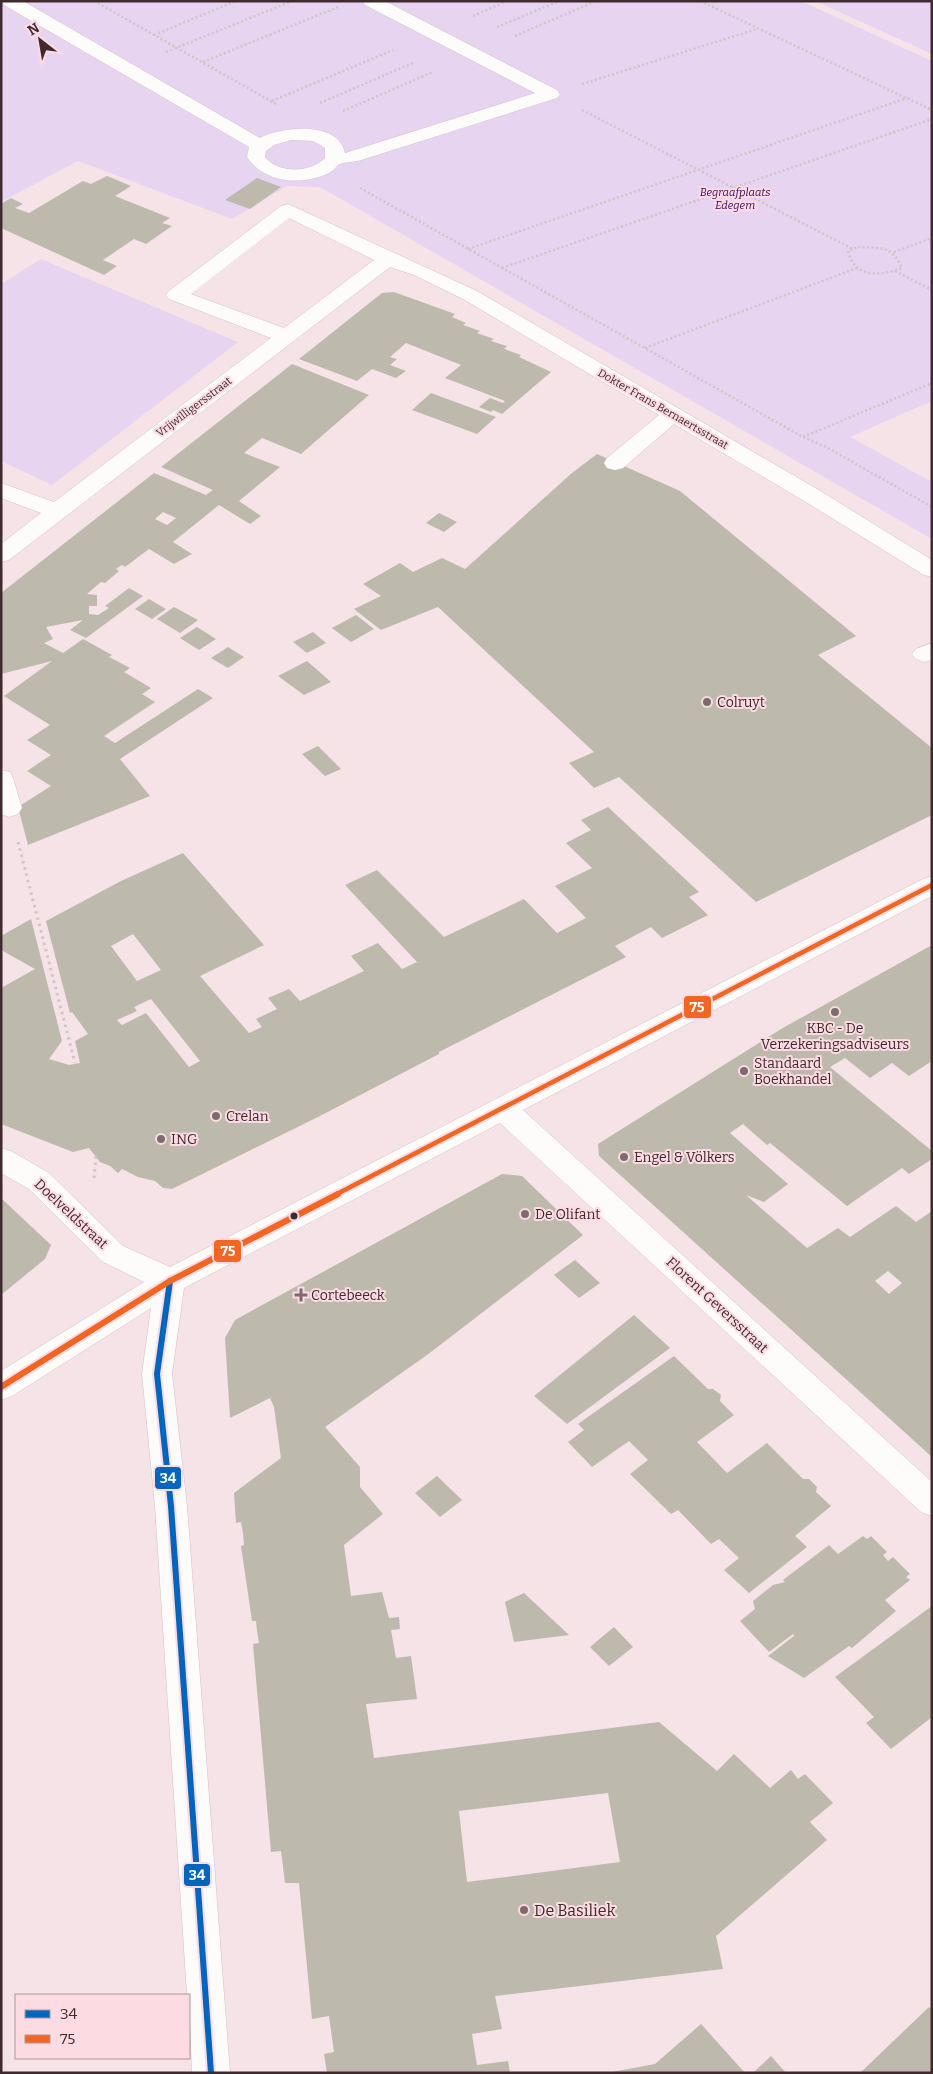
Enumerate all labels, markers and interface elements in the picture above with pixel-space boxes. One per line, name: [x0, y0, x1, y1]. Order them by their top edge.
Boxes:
north arrow: [15, 15, 65, 65]
text: N: [25, 19, 43, 39]
park label: Begraafplaats Edegem: [700, 186, 770, 212]
street label: Dokter Frans Bernaertsstraat: [595, 366, 731, 452]
street label: Vrijwilligersstraat: [154, 374, 234, 440]
place label: Colruyt: [717, 694, 765, 711]
marker: Colruyt: [701, 696, 713, 708]
line badge: 75: [683, 995, 712, 1019]
text: 75: [689, 999, 705, 1016]
marker: KBC - De Verzekeringsadviseurs: [829, 1006, 841, 1018]
place label: KBC - De Verzekeringsadviseurs: [761, 1020, 909, 1053]
place label: Standaard Boekhandel: [754, 1055, 832, 1088]
marker: Standaard Boekhandel: [738, 1065, 750, 1077]
place label: Crelan: [226, 1108, 269, 1125]
marker: Crelan: [210, 1110, 222, 1122]
place label: ING: [171, 1131, 197, 1148]
marker: ING: [155, 1133, 167, 1145]
place label: Engel & Völkers: [634, 1149, 735, 1166]
marker: Engel & Völkers: [618, 1151, 630, 1163]
street label: Doelveldstraat: [31, 1176, 111, 1252]
place label: De Olifant: [535, 1206, 600, 1223]
marker: De Olifant: [519, 1208, 531, 1220]
unlabelled marker: [289, 1211, 299, 1221]
line badge: 75: [213, 1239, 242, 1263]
text: 75: [220, 1243, 236, 1260]
street label: Florent Geversstraat: [663, 1253, 771, 1357]
place label: Cortebeeck: [311, 1287, 385, 1304]
marker: Cortebeeck: [295, 1289, 307, 1301]
line badge: 34: [154, 1466, 182, 1490]
text: 34: [160, 1470, 177, 1487]
line badge: 34: [183, 1863, 211, 1887]
text: 34: [189, 1867, 206, 1884]
place label: De Basiliek: [534, 1901, 616, 1920]
marker: De Basiliek: [518, 1904, 530, 1916]
legend: [15, 1994, 190, 2059]
text: 34: [60, 2005, 78, 2023]
text: 75: [60, 2030, 75, 2048]

